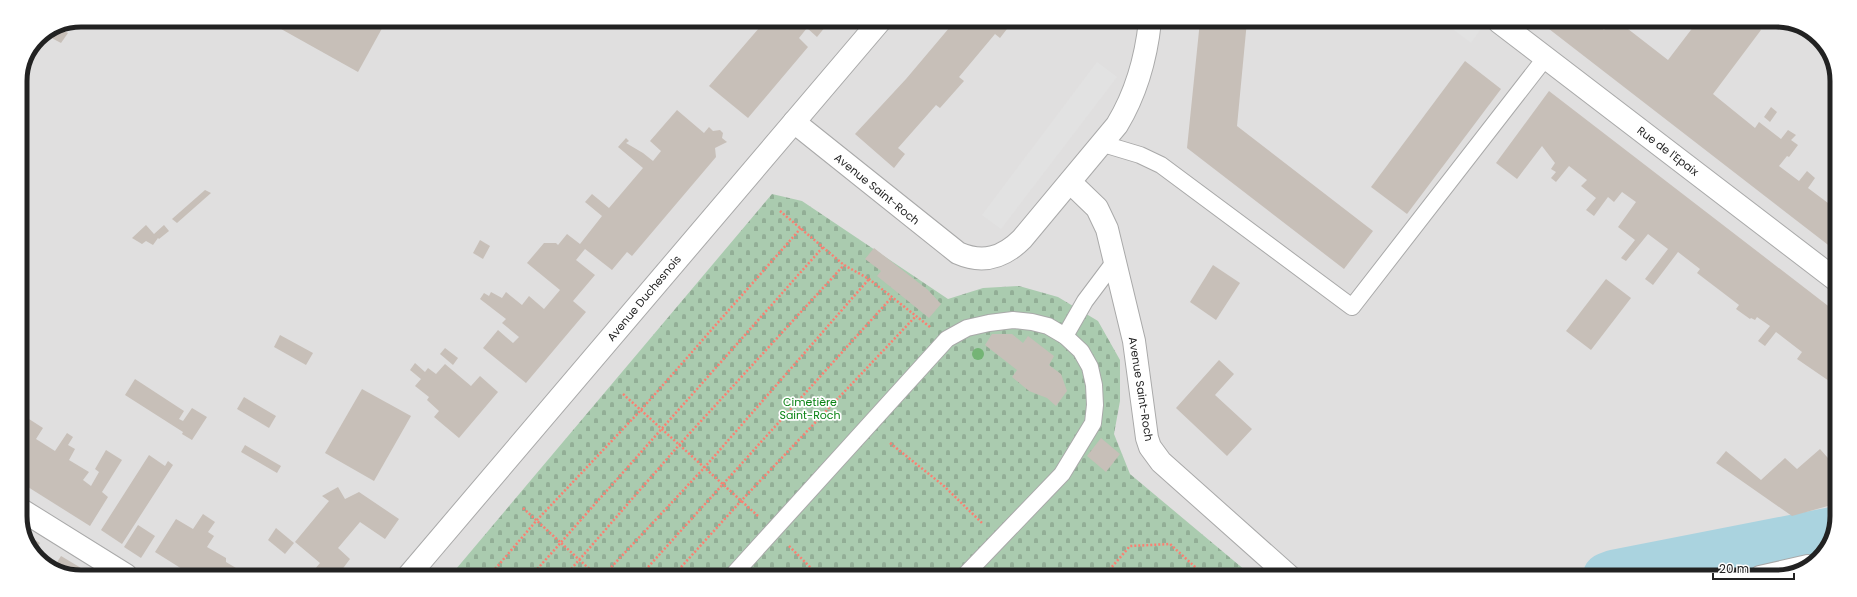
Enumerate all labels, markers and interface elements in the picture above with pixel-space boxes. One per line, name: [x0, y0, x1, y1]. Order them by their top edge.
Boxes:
street label: Rue de l'Epaix: [1634, 122, 1703, 180]
street label: Avenue Saint-Roch: [831, 150, 923, 228]
street label: Avenue Duchesnois: [603, 251, 685, 344]
street label: Avenue Saint-Roch: [1125, 336, 1157, 442]
park label: Cimetière Saint-Roch: [779, 394, 841, 423]
scale bar: [1713, 555, 1794, 581]
text: 20 m: [1719, 560, 1749, 577]

